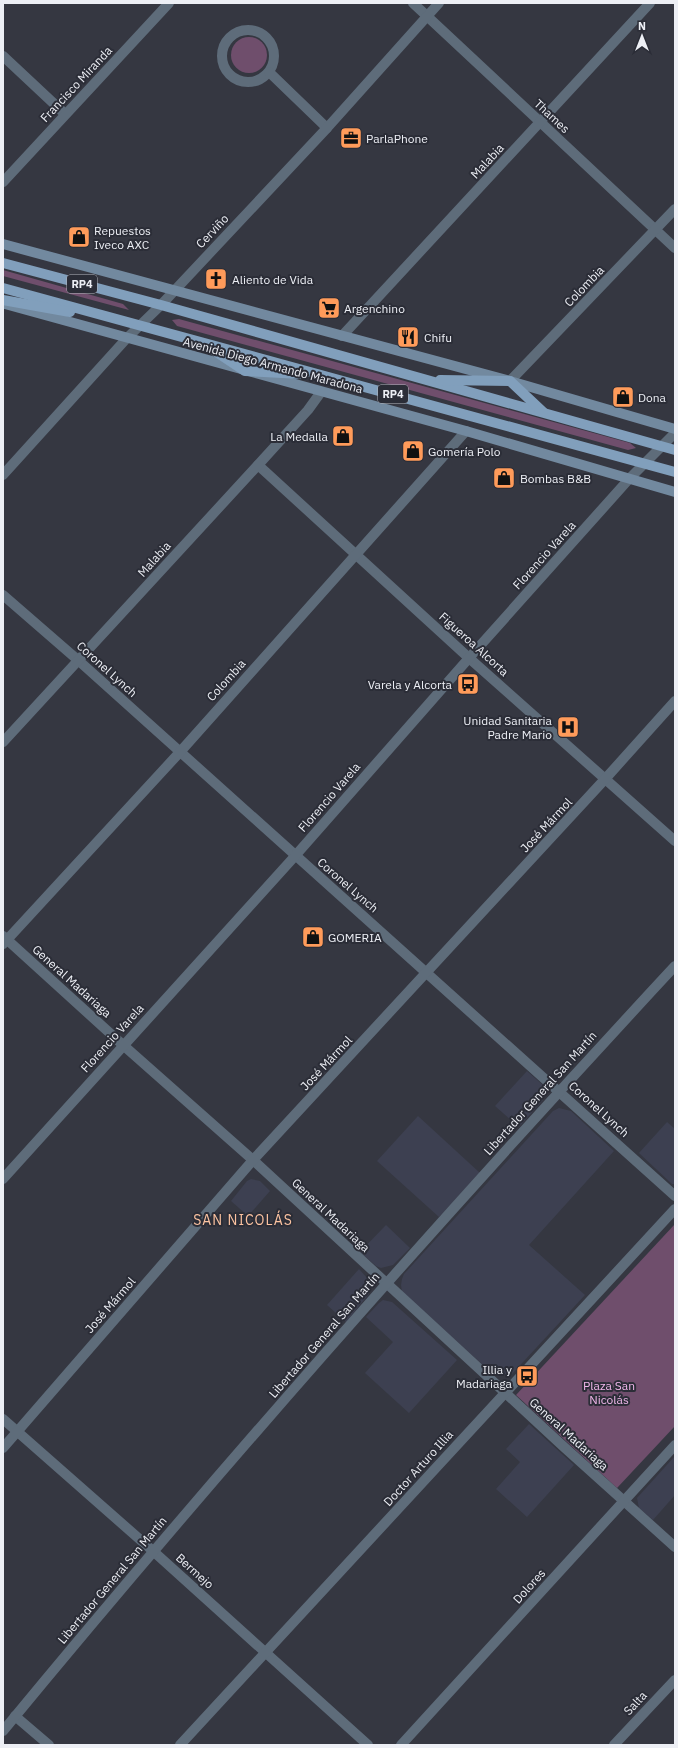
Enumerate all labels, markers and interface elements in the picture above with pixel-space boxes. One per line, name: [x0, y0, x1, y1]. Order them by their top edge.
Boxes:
north arrow: [622, 16, 662, 56]
text: N: [638, 19, 646, 33]
street label: Francisco Miranda: [37, 43, 115, 125]
street label: Thames: [531, 96, 573, 136]
office icon: ParlaPhone: [338, 125, 364, 151]
place label: ParlaPhone: [366, 131, 428, 146]
street label: Malabia: [467, 140, 507, 182]
street label: Cerviño: [193, 211, 232, 251]
place label: Repuestos Iveco AXC: [94, 223, 151, 252]
shop icon: Repuestos Iveco AXC: [66, 224, 92, 250]
street label: Colombia: [561, 262, 608, 310]
church icon: Aliento de Vida: [203, 266, 229, 292]
place label: Aliento de Vida: [232, 272, 314, 287]
road number: RP4: [67, 275, 97, 293]
supermarket icon: Argenchino: [316, 295, 342, 321]
place label: Argenchino: [344, 301, 405, 316]
restaurant icon: Chifu: [395, 324, 421, 350]
place label: Chifu: [424, 330, 452, 345]
street label: Avenida Diego Armando Maradona: [181, 334, 365, 396]
shop icon: Dona: [610, 384, 636, 410]
road number: RP4: [378, 385, 408, 403]
place label: Dona: [638, 390, 667, 405]
shop icon: La Medalla: [330, 423, 356, 449]
place label: La Medalla: [270, 429, 329, 444]
shop icon: Gomería Polo: [400, 438, 426, 464]
place label: Gomería Polo: [428, 444, 501, 459]
shop icon: Bombas B&B: [491, 465, 517, 491]
place label: Bombas B&B: [520, 471, 591, 486]
street label: Florencio Varela: [509, 517, 579, 592]
street label: Malabia: [134, 538, 174, 580]
street label: Figueroa Alcorta: [436, 609, 512, 680]
street label: Coronel Lynch: [74, 638, 140, 700]
street label: Colombia: [203, 656, 249, 704]
bus stop icon: Varela y Alcorta: [455, 671, 481, 697]
place label: Varela y Alcorta: [368, 677, 453, 692]
place label: Unidad Sanitaria Padre Mario: [463, 713, 553, 742]
hospital icon: Unidad Sanitaria Padre Mario: [555, 714, 581, 740]
street label: Florencio Varela: [295, 759, 364, 835]
street label: José Mármol: [517, 795, 575, 855]
street label: Coronel Lynch: [314, 854, 382, 916]
shop icon: GOMERIA: [300, 924, 326, 950]
place label: GOMERIA: [328, 930, 382, 945]
street label: General Madariaga: [29, 942, 115, 1021]
street label: Florencio Varela: [77, 1000, 147, 1075]
street label: Libertador General San Martín: [480, 1028, 600, 1158]
street label: José Mármol: [297, 1033, 355, 1093]
street label: Coronel Lynch: [566, 1078, 632, 1140]
street label: General Madariaga: [289, 1175, 374, 1255]
district label: SAN NICOLÁS: [193, 1210, 293, 1229]
street label: Libertador General San Martín: [265, 1269, 383, 1401]
street label: José Mármol: [82, 1274, 138, 1336]
place label: Illia y Madariaga: [456, 1362, 513, 1391]
bus stop icon: Illia y Madariaga: [514, 1363, 540, 1389]
park label: Plaza San Nicolás: [583, 1378, 635, 1407]
street label: General Madariaga: [526, 1395, 612, 1474]
street label: Doctor Arturo Illia: [380, 1427, 456, 1509]
street label: Libertador General San Martín: [54, 1513, 170, 1647]
street label: Bermejo: [173, 1550, 217, 1592]
street label: Dolores: [510, 1565, 549, 1606]
street label: Salta: [620, 1688, 650, 1718]

